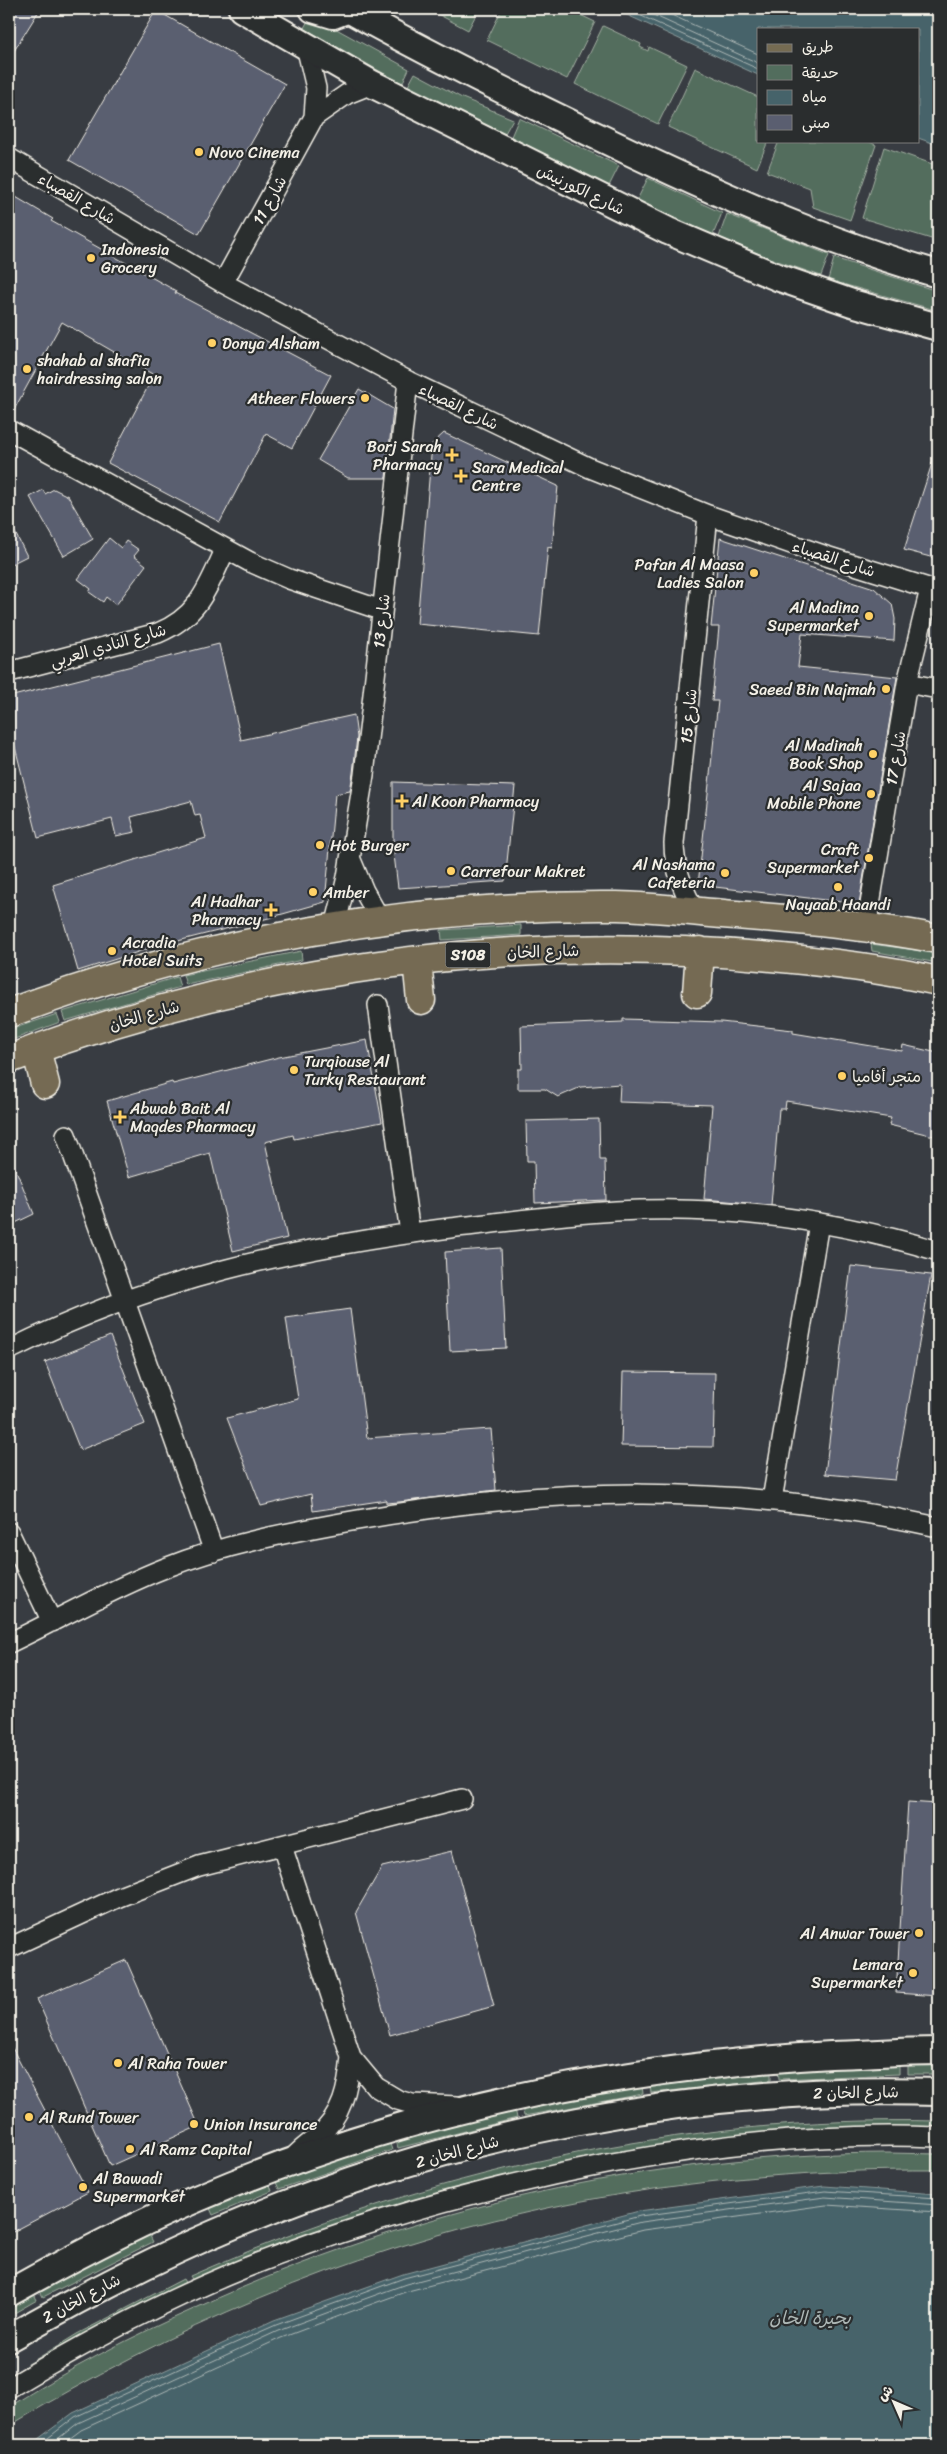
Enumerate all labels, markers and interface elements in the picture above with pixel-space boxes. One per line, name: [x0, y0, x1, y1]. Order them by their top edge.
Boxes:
legend: [757, 28, 920, 142]
text: طريق: [802, 34, 834, 60]
text: حديقة: [802, 60, 839, 86]
text: مياه: [802, 84, 827, 110]
text: مبنى: [802, 110, 830, 136]
place label: Novo Cinema: [209, 138, 300, 167]
marker: Novo Cinema: [193, 146, 205, 158]
street label: شارع الكورنيش: [532, 156, 630, 223]
street label: شارع القصباء: [32, 164, 121, 232]
street label: شارع 11: [244, 170, 295, 230]
place label: Indonesia Grocery: [100, 235, 169, 282]
marker: Indonesia Grocery: [85, 252, 97, 264]
place label: Donya Alsham: [222, 329, 320, 358]
marker: Donya Alsham: [206, 337, 218, 349]
place label: shahab al shafia hairdressing salon: [36, 346, 162, 393]
marker: shahab al shafia hairdressing salon: [21, 363, 33, 375]
street label: شارع القصباء: [414, 375, 504, 438]
place label: Atheer Flowers: [247, 384, 356, 413]
marker: Atheer Flowers: [359, 392, 371, 404]
place label: Borj Sarah Pharmacy: [367, 432, 443, 479]
marker: Borj Sarah Pharmacy: [446, 449, 458, 461]
place label: Sara Medical Centre: [472, 453, 564, 500]
marker: Sara Medical Centre: [454, 469, 468, 483]
street label: شارع القصباء: [788, 531, 879, 586]
place label: Pafan Al Maasa Ladies Salon: [635, 550, 744, 597]
marker: Pafan Al Maasa Ladies Salon: [748, 567, 760, 579]
street label: شارع 13: [364, 592, 399, 650]
place label: Al Madina Supermarket: [767, 593, 860, 640]
marker: Al Madina Supermarket: [863, 610, 875, 622]
street label: شارع النادي العربي: [47, 615, 170, 676]
place label: Saeed Bin Najmah: [749, 675, 876, 704]
marker: Saeed Bin Najmah: [880, 683, 892, 695]
street label: شارع 15: [671, 687, 706, 745]
street label: شارع 17: [876, 729, 915, 788]
place label: Al Madinah Book Shop: [784, 731, 864, 778]
marker: Al Madinah Book Shop: [867, 748, 879, 760]
place label: Al Sajaa Mobile Phone: [767, 771, 861, 818]
place label: Al Koon Pharmacy: [411, 787, 540, 816]
marker: Al Sajaa Mobile Phone: [865, 788, 877, 800]
marker: Al Koon Pharmacy: [396, 795, 408, 807]
place label: Hot Burger: [330, 831, 410, 860]
place label: Craft Supermarket: [767, 835, 860, 882]
marker: Hot Burger: [314, 839, 326, 851]
place label: Al Nashama Cafeteria: [632, 850, 716, 897]
marker: Craft Supermarket: [863, 852, 875, 864]
place label: Carrefour Makret: [461, 857, 585, 886]
marker: Carrefour Makret: [445, 865, 457, 877]
marker: Al Nashama Cafeteria: [719, 867, 731, 879]
place label: Amber: [322, 878, 371, 907]
marker: Nayaab Haandi: [832, 881, 844, 893]
marker: Amber: [307, 886, 319, 898]
place label: Al Hadhar Pharmacy: [190, 887, 262, 934]
place label: Nayaab Haandi: [785, 890, 891, 919]
marker: Al Hadhar Pharmacy: [265, 904, 277, 916]
place label: Acradia Hotel Suits: [121, 928, 203, 975]
street label: شارع الخان: [506, 936, 580, 967]
road number: S108: [446, 942, 490, 968]
marker: Acradia Hotel Suits: [106, 945, 118, 957]
street label: شارع الخان: [105, 992, 183, 1039]
place label: Turqiouse Al Turky Restaurant: [304, 1047, 427, 1094]
place label: متجر أفاميا: [852, 1062, 921, 1091]
marker: Turqiouse Al Turky Restaurant: [288, 1064, 300, 1076]
marker: متجر أفاميا: [836, 1070, 848, 1082]
place label: Abwab Bait Al Maqdes Pharmacy: [129, 1094, 256, 1141]
marker: Abwab Bait Al Maqdes Pharmacy: [114, 1111, 126, 1123]
place label: Al Anwar Tower: [799, 1919, 910, 1948]
marker: Al Anwar Tower: [913, 1927, 925, 1939]
place label: Lemara Supermarket: [811, 1950, 904, 1997]
marker: Lemara Supermarket: [907, 1967, 919, 1979]
place label: Al Raha Tower: [127, 2049, 228, 2078]
marker: Al Raha Tower: [112, 2057, 124, 2069]
street label: شارع الخان 2: [813, 2077, 899, 2108]
place label: Al Rund Tower: [38, 2103, 140, 2132]
place label: Union Insurance: [204, 2110, 318, 2139]
marker: Al Rund Tower: [23, 2111, 35, 2123]
marker: Union Insurance: [188, 2118, 200, 2130]
street label: شارع الخان 2: [412, 2126, 502, 2177]
place label: Al Ramz Capital: [139, 2135, 252, 2164]
marker: Al Ramz Capital: [124, 2143, 136, 2155]
place label: Al Bawadi Supermarket: [92, 2164, 185, 2211]
marker: Al Bawadi Supermarket: [77, 2181, 89, 2193]
street label: شارع الخان 2: [37, 2266, 126, 2331]
water label: بحيرة الخان: [769, 2302, 851, 2334]
north arrow: [870, 2376, 920, 2426]
text: ش: [871, 2379, 899, 2407]

